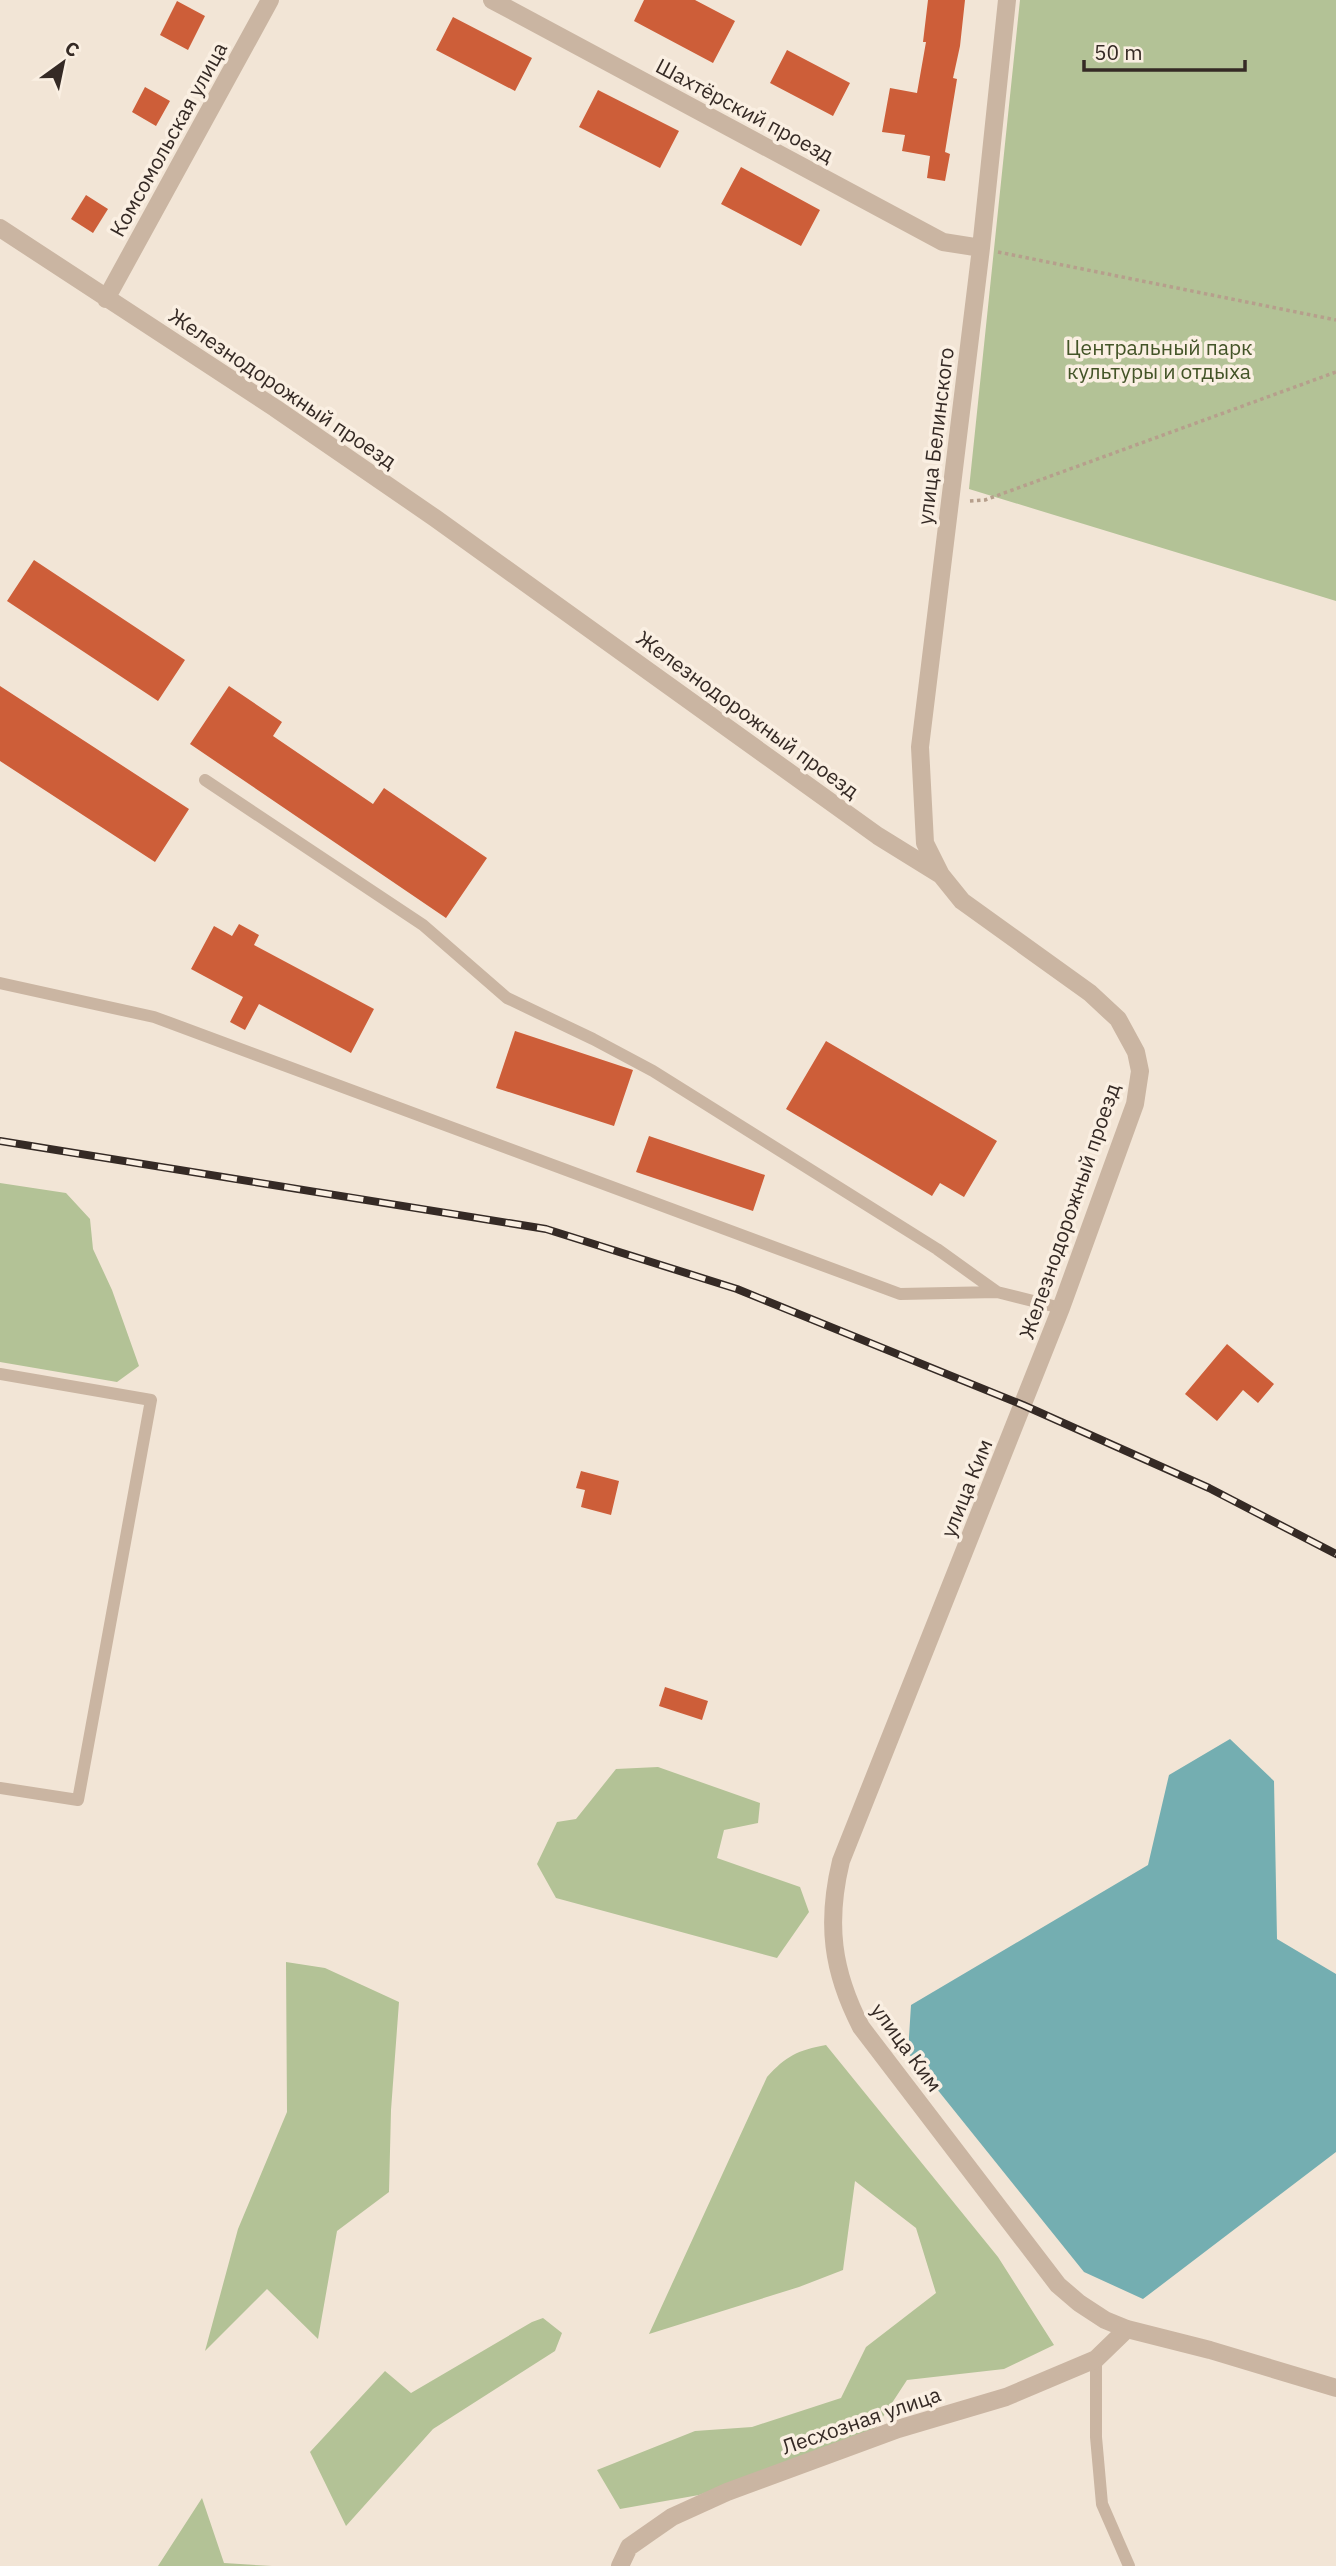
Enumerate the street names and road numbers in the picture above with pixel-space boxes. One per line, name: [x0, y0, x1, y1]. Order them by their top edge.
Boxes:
street label: Комсомольская улица: [103, 37, 233, 241]
street label: Шахтёрский проезд: [651, 51, 839, 169]
street label: Железнодорожный проезд: [164, 301, 402, 475]
street label: улица Белинского: [910, 346, 960, 526]
street label: Железнодорожный проезд: [631, 624, 865, 804]
street label: Железнодорожный проезд: [1012, 1079, 1126, 1343]
street label: улица Ким: [934, 1435, 998, 1541]
street label: улица Ким: [865, 1997, 949, 2097]
street label: Лесхозная улица: [778, 2380, 944, 2460]

